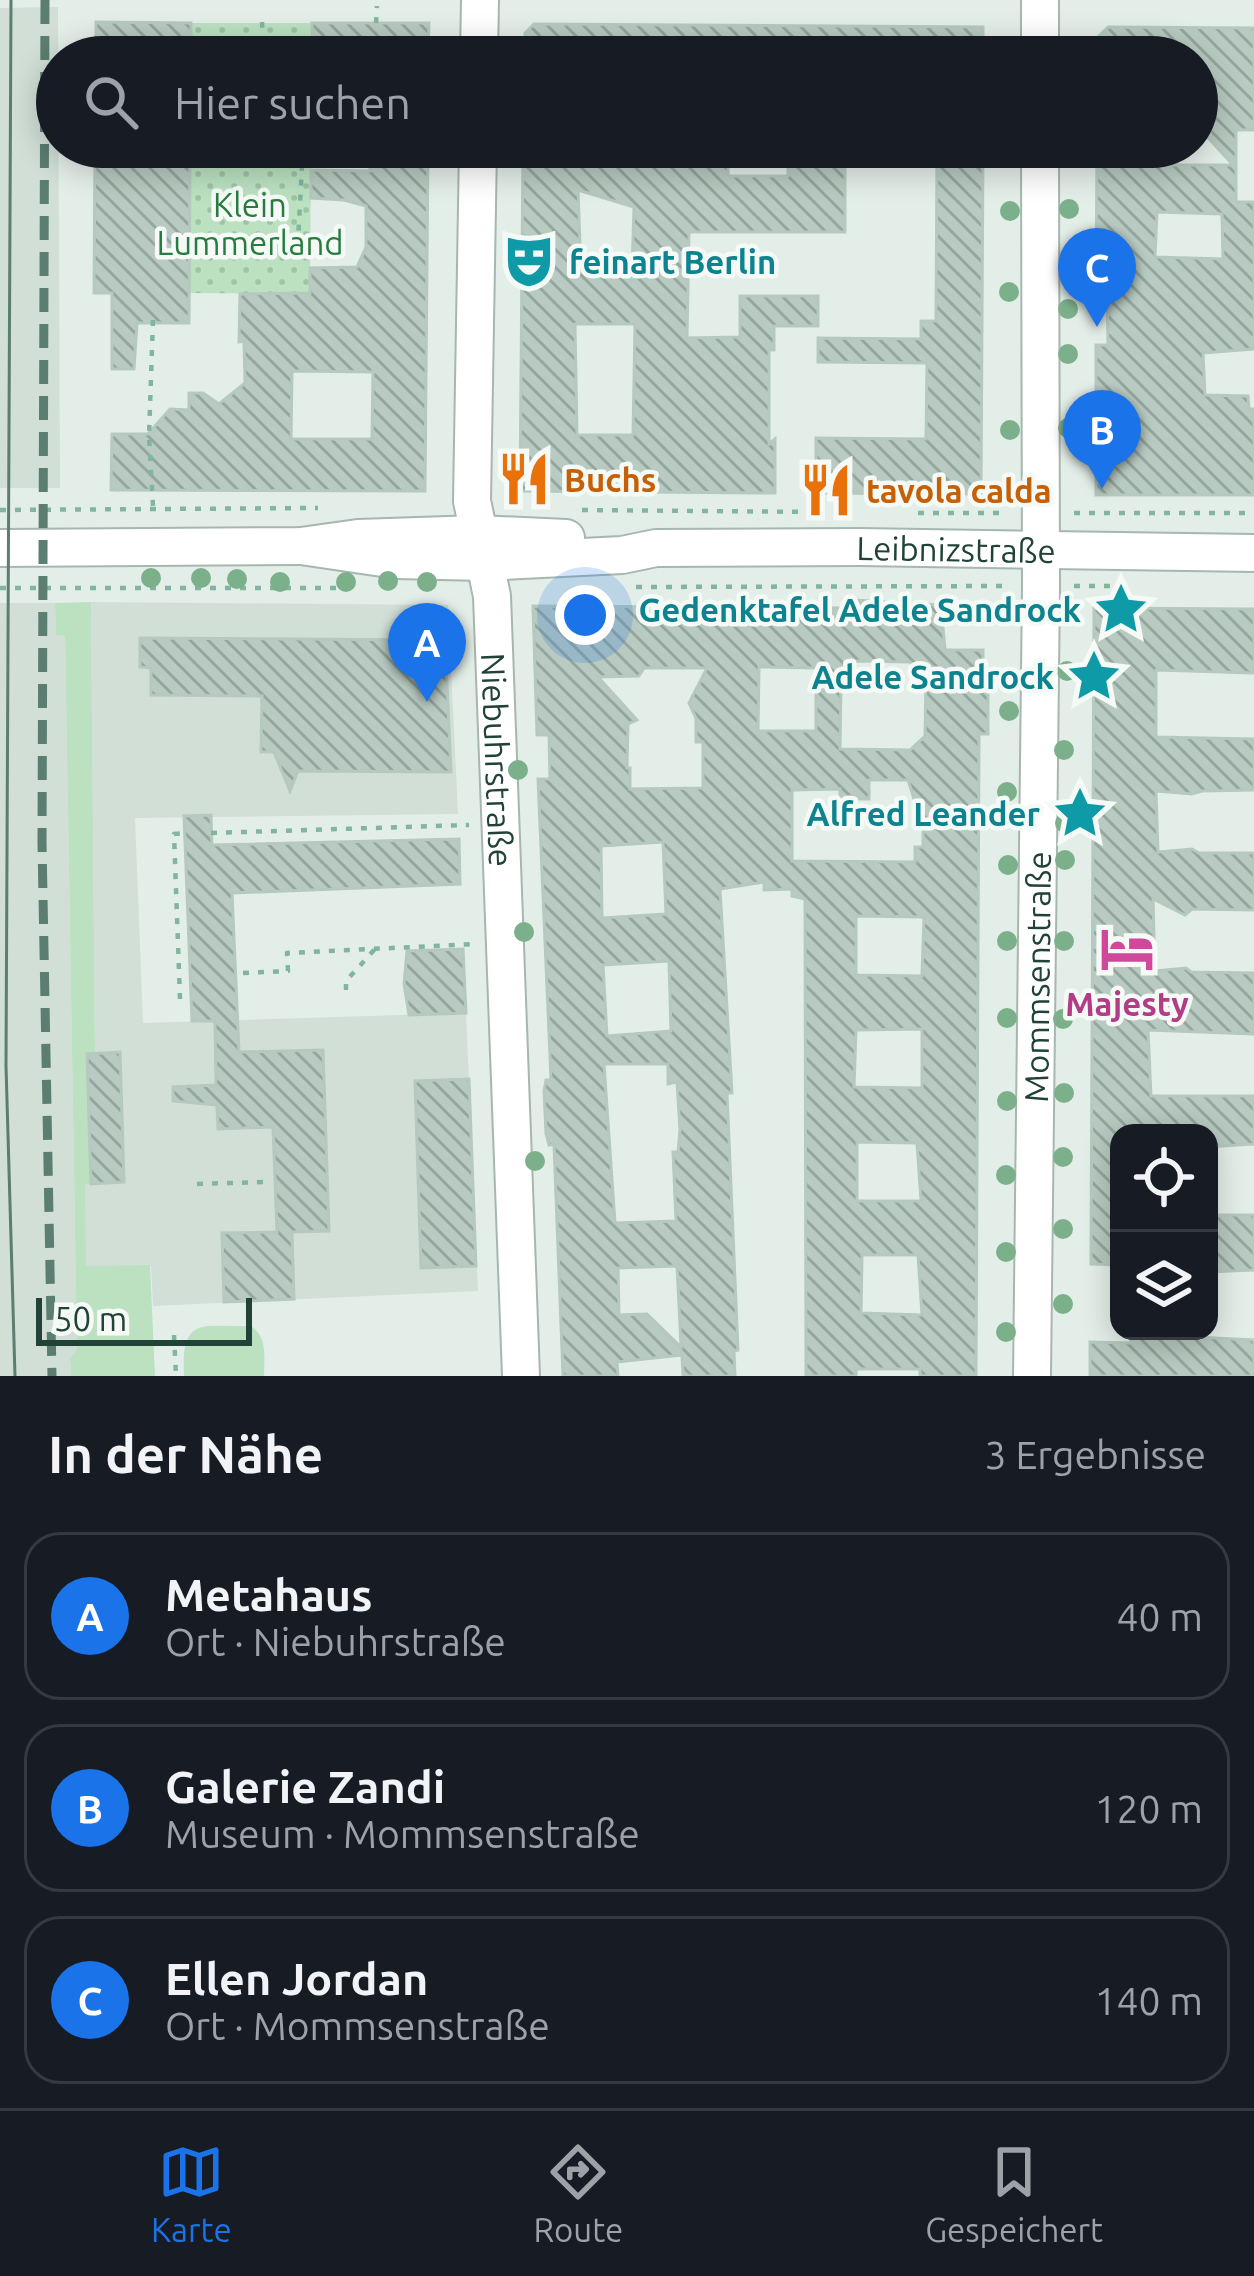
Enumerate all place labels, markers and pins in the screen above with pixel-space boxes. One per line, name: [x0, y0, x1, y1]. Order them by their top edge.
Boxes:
pin: C: [1058, 228, 1136, 327]
theatre icon: feinart Berlin: [500, 232, 558, 290]
place label: feinart Berlin: [569, 243, 776, 280]
pin: B: [1063, 390, 1141, 489]
restaurant icon: Buchs: [495, 450, 553, 508]
place label: Buchs: [564, 461, 656, 498]
restaurant icon: tavola calda: [797, 461, 855, 519]
place label: tavola calda: [866, 472, 1052, 509]
place icon: Gedenktafel Adele Sandrock: [1092, 580, 1150, 638]
place label: Gedenktafel Adele Sandrock: [638, 591, 1081, 628]
pin: A: [388, 603, 466, 702]
place icon: Adele Sandrock: [1065, 647, 1123, 705]
place label: Adele Sandrock: [812, 658, 1054, 695]
place icon: Alfred Leander: [1051, 784, 1109, 842]
place label: Alfred Leander: [807, 795, 1040, 832]
hotel icon: Majesty: [1098, 920, 1156, 978]
place label: Majesty: [1065, 985, 1189, 1022]

